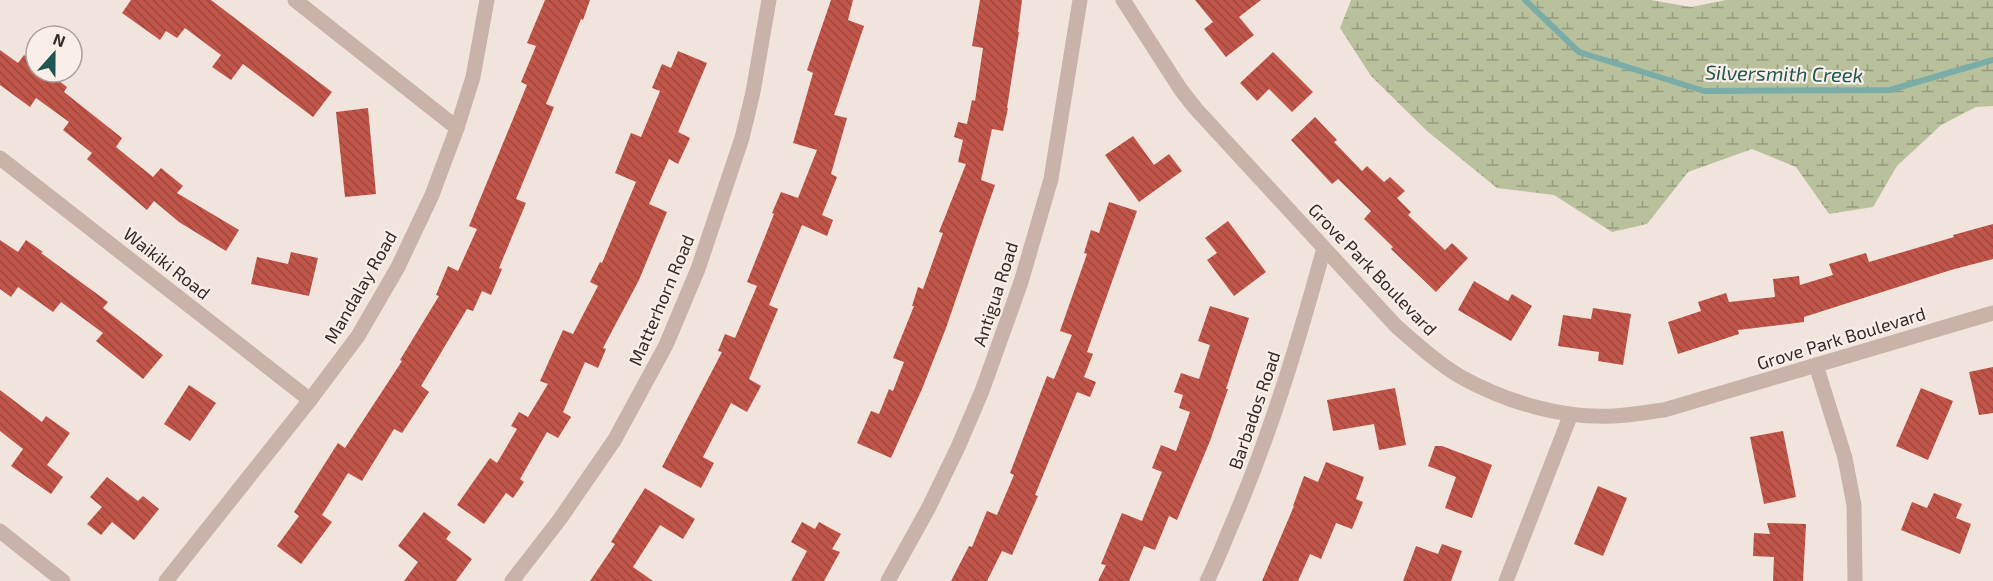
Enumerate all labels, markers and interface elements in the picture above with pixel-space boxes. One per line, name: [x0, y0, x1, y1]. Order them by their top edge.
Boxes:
north arrow: [24, 24, 84, 84]
text: N: [51, 29, 68, 50]
water label: Silversmith Creek: [1705, 60, 1863, 86]
street label: Grove Park Boulevard: [1304, 198, 1442, 340]
street label: Waikiki Road: [119, 222, 215, 304]
street label: Mandalay Road: [319, 227, 401, 347]
street label: Matterhorn Road: [624, 231, 698, 369]
street label: Antigua Road: [968, 239, 1022, 349]
street label: Grove Park Boulevard: [1754, 302, 1928, 374]
street label: Barbados Road: [1223, 348, 1285, 472]

